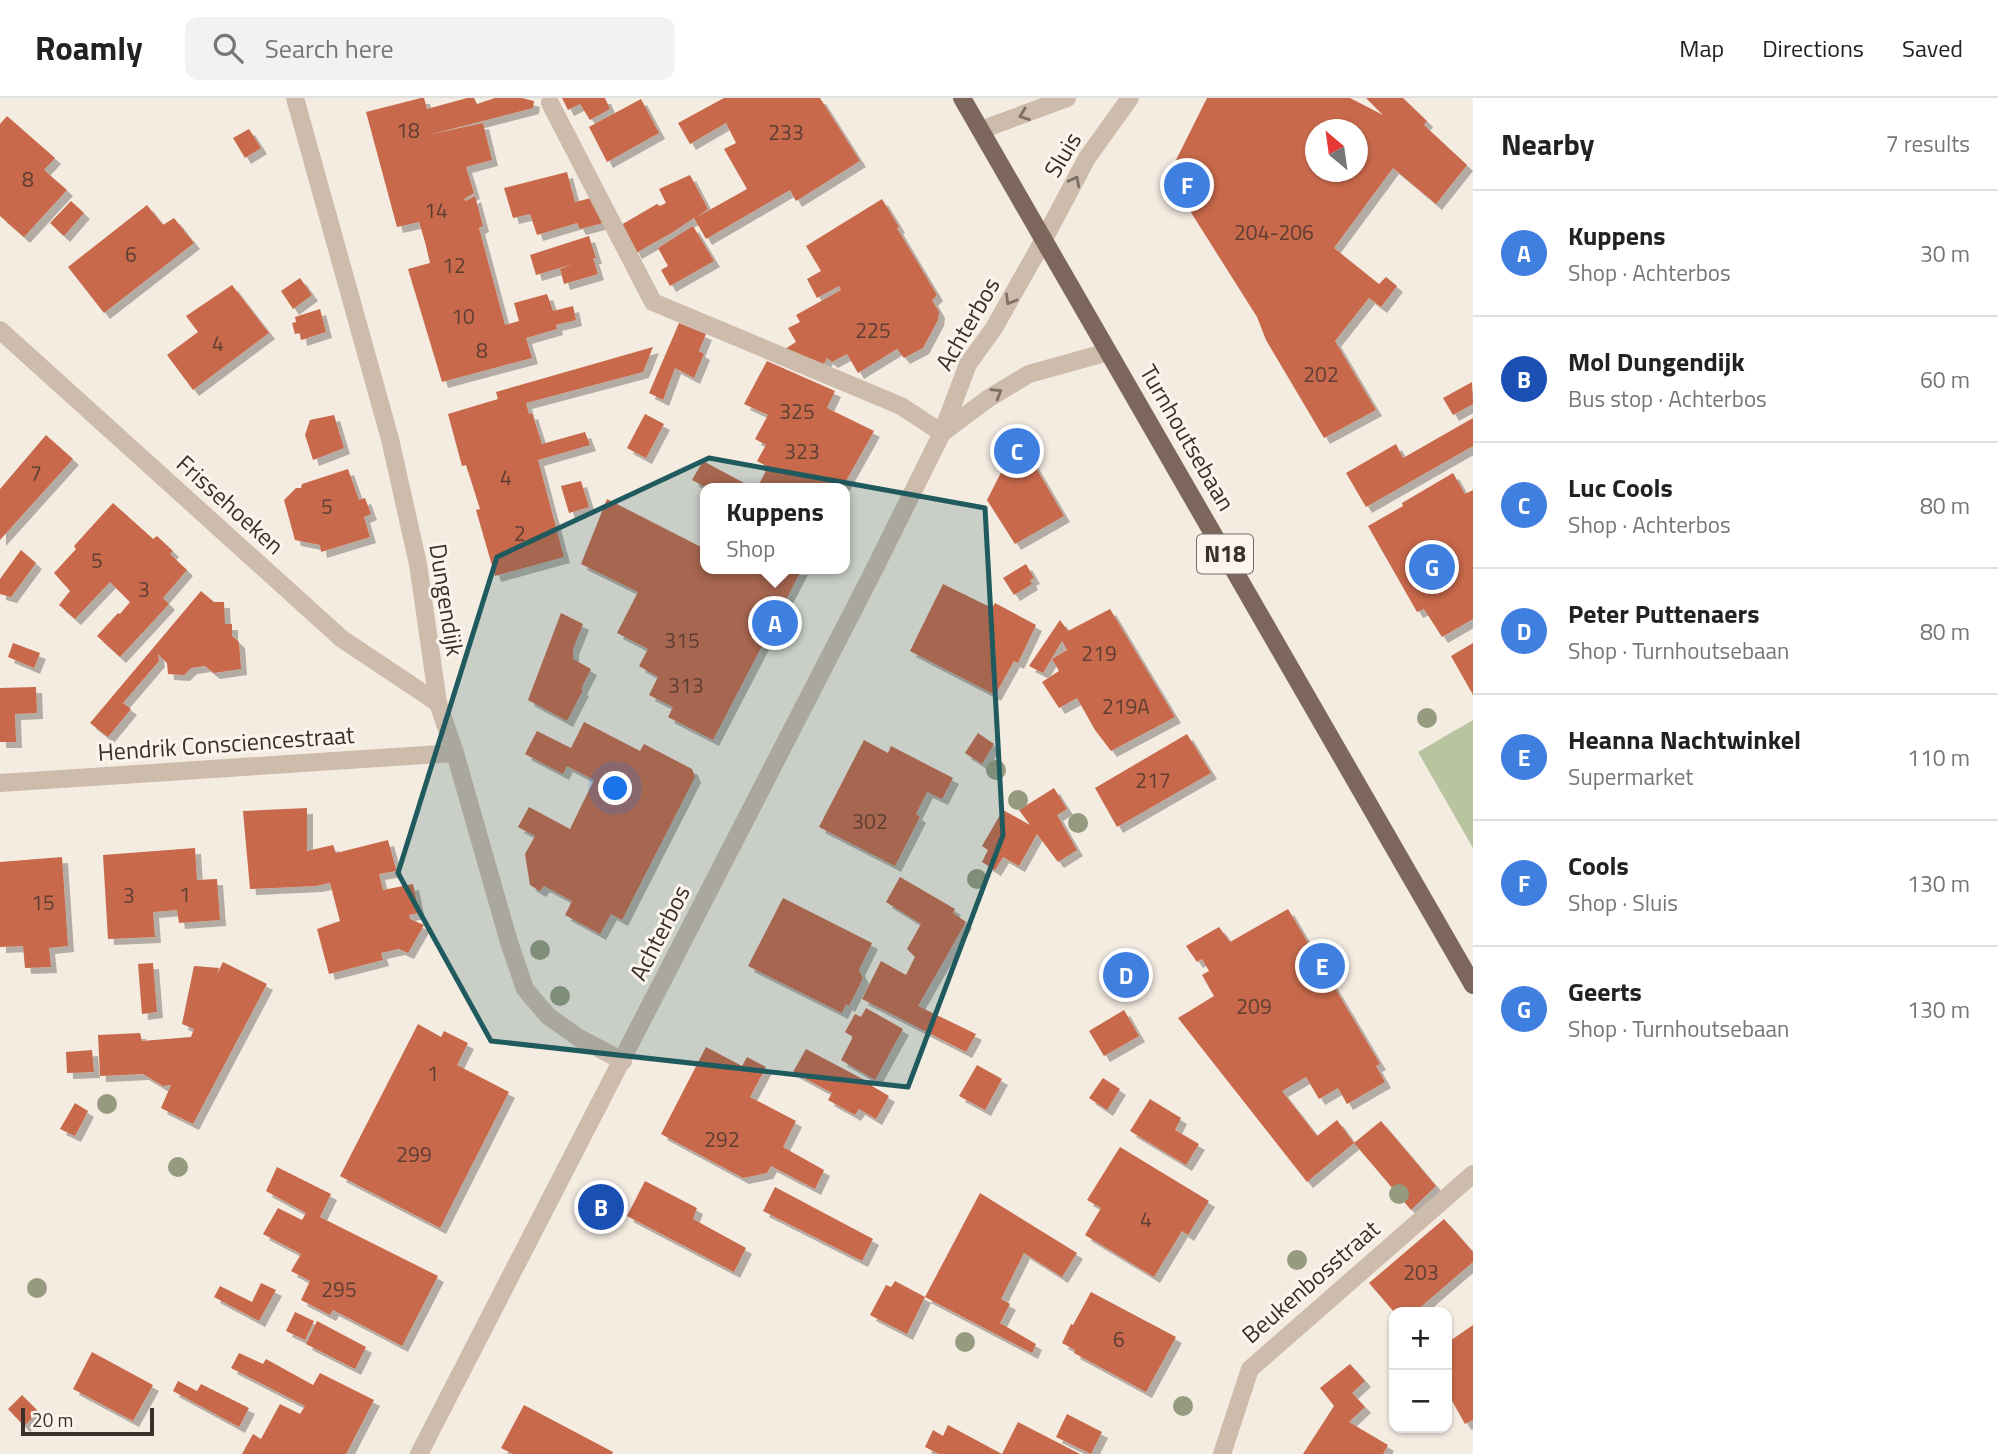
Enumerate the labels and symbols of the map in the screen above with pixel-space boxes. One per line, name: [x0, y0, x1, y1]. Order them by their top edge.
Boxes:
one-way arrow: [1019, 106, 1031, 120]
house number: 18: [396, 114, 420, 146]
house number: 233: [768, 116, 804, 148]
north arrow: [1305, 119, 1368, 182]
street label: Sluis: [1034, 125, 1090, 184]
pin: F: [1164, 159, 1210, 211]
house number: 8: [22, 163, 34, 195]
one-way arrow: [1067, 176, 1080, 188]
house number: 14: [424, 194, 448, 226]
house number: 204-206: [1234, 216, 1314, 248]
house number: 6: [125, 238, 137, 270]
house number: 12: [442, 249, 466, 281]
street label: Achterbos: [926, 270, 1008, 377]
one-way arrow: [1005, 293, 1018, 306]
house number: 10: [451, 300, 475, 332]
house number: 225: [855, 314, 891, 346]
house number: 4: [212, 327, 224, 359]
house number: 8: [476, 334, 488, 366]
street label: Turnhoutsebaan: [1131, 357, 1244, 518]
house number: 202: [1303, 358, 1339, 390]
one-way arrow: [990, 388, 1003, 401]
house number: 325: [779, 395, 815, 427]
pin: C: [994, 425, 1040, 477]
house number: 323: [784, 435, 820, 467]
street label: Frissehoeken: [169, 446, 293, 562]
house number: 7: [30, 457, 42, 489]
house number: 4: [500, 461, 512, 493]
house number: 5: [321, 490, 333, 522]
house number: 2: [514, 517, 526, 549]
road number: N18: [1197, 534, 1253, 574]
street label: Dungendijk: [420, 541, 474, 659]
pin: G: [1409, 541, 1455, 593]
house number: 5: [91, 544, 103, 576]
house number: 3: [138, 573, 150, 605]
pin: A: [752, 597, 798, 649]
house number: 315: [664, 624, 700, 656]
house number: 219: [1081, 637, 1117, 669]
house number: 313: [668, 669, 704, 701]
house number: 219A: [1102, 690, 1150, 722]
street label: Hendrik Consciencestraat: [96, 716, 356, 770]
house number: 217: [1135, 764, 1171, 796]
your location: [598, 771, 632, 805]
house number: 302: [852, 805, 888, 837]
house number: 1: [179, 878, 191, 910]
house number: 3: [123, 879, 135, 911]
street label: Achterbos: [620, 879, 698, 986]
house number: 15: [31, 886, 55, 918]
pin: E: [1299, 940, 1345, 992]
pin: D: [1103, 949, 1149, 1001]
house number: 209: [1236, 990, 1272, 1022]
house number: 1: [427, 1057, 439, 1089]
house number: 292: [704, 1123, 740, 1155]
house number: 299: [396, 1138, 432, 1170]
pin: B: [578, 1181, 624, 1233]
house number: 4: [1140, 1203, 1152, 1235]
street label: Beukenbosstraat: [1233, 1211, 1388, 1351]
house number: 203: [1403, 1256, 1439, 1288]
house number: 295: [321, 1273, 357, 1305]
house number: 6: [1113, 1323, 1125, 1355]
scale bar: [21, 1405, 154, 1437]

